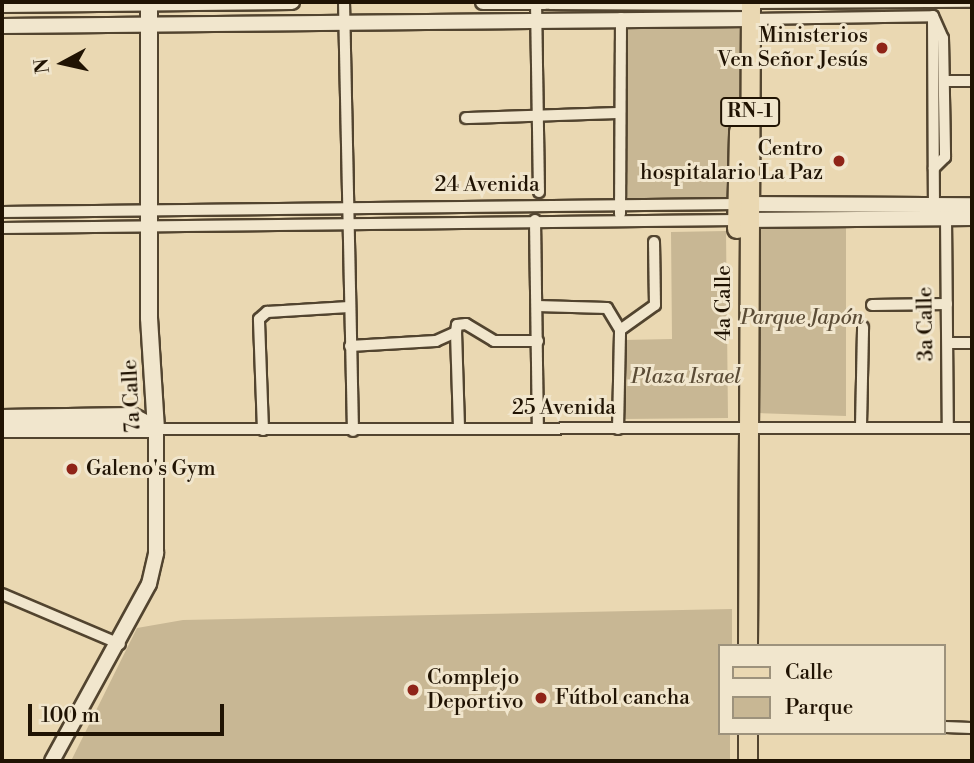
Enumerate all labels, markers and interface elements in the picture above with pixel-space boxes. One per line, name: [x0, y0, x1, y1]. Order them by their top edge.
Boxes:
place label: Ministerios Ven Señor Jesús: [717, 23, 868, 73]
north arrow: [28, 28, 98, 98]
marker: Ministerios Ven Señor Jesús: [874, 40, 890, 56]
text: N: [29, 57, 55, 75]
road number: RN-1: [718, 96, 782, 128]
place label: Centro hospitalario La Paz: [640, 136, 823, 186]
marker: Centro hospitalario La Paz: [829, 151, 849, 171]
street label: 24 Avenida: [434, 172, 540, 198]
street label: 4a Calle: [711, 265, 737, 341]
street label: 3a Calle: [913, 286, 939, 362]
park label: Parque Japón: [740, 305, 864, 331]
street label: 7a Calle: [117, 359, 147, 433]
park label: Plaza Israel: [631, 364, 741, 390]
street label: 25 Avenida: [512, 395, 616, 421]
place label: Galeno's Gym: [86, 456, 216, 482]
marker: Galeno's Gym: [64, 461, 80, 477]
legend: [718, 644, 946, 735]
text: Calle: [785, 660, 833, 686]
place label: Complejo Deportivo: [427, 665, 524, 715]
marker: Complejo Deportivo: [405, 682, 421, 698]
place label: Fútbol cancha: [555, 685, 690, 711]
scale bar: [32, 690, 228, 734]
marker: Fútbol cancha: [533, 690, 549, 706]
text: Parque: [785, 695, 853, 721]
text: 100 m: [41, 703, 100, 729]

